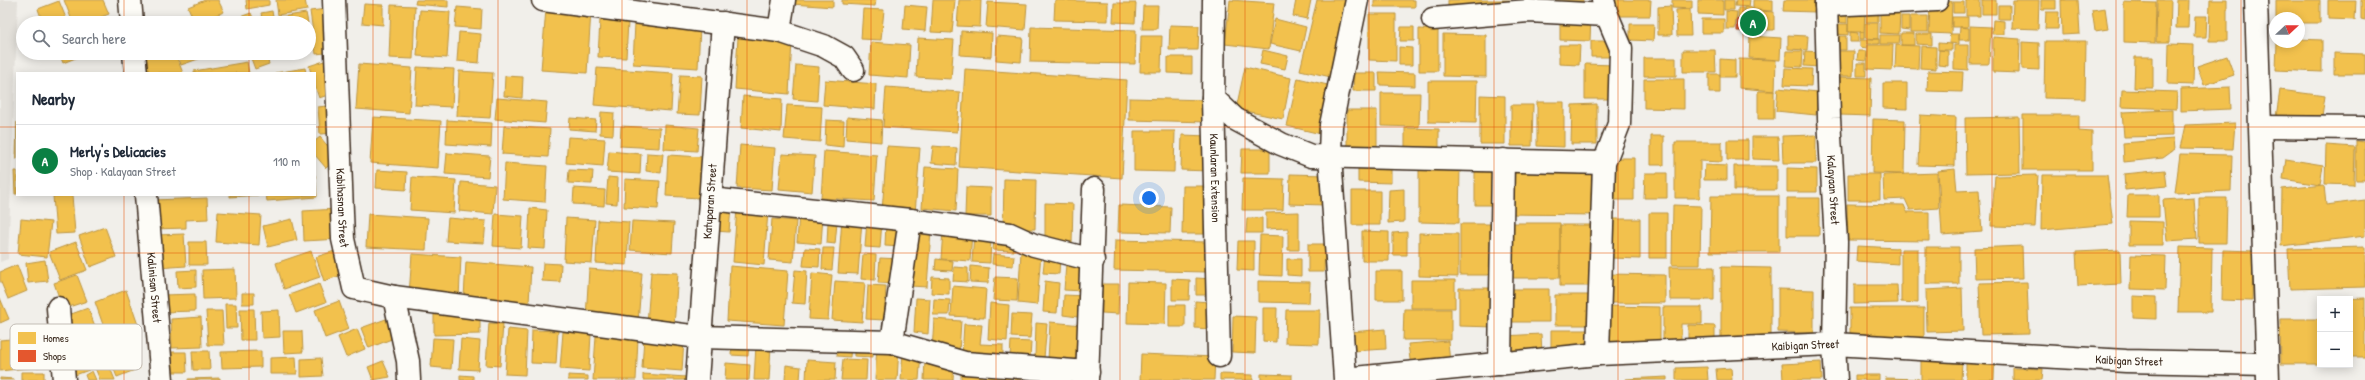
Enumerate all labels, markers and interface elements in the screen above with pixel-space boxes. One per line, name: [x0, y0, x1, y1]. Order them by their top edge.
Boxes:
pin: A: [1740, 8, 1766, 38]
north arrow: [2269, 12, 2305, 48]
search box: [16, 16, 316, 60]
icon: search: [30, 27, 52, 49]
text: Search here: [62, 28, 126, 49]
text: Nearby: [32, 87, 75, 110]
street label: Kaunlaran Extension: [1206, 133, 1225, 223]
text: Merly's Delicacies: [70, 141, 166, 162]
text: A: [42, 152, 48, 170]
text: 110 m: [273, 152, 300, 170]
street label: Kalayaan Street: [1823, 155, 1844, 226]
text: Shop · Kalayaan Street: [70, 162, 176, 180]
street label: Katuparan Street: [698, 162, 721, 240]
street label: Kabihasnan Street: [332, 168, 354, 250]
your location: [1139, 188, 1159, 208]
street label: Kalinisan Street: [143, 252, 166, 324]
map controls: [2317, 296, 2353, 368]
button: +: [2317, 296, 2353, 332]
legend: [10, 324, 142, 370]
text: Homes: [43, 331, 69, 345]
button: −: [2317, 332, 2353, 368]
street label: Kaibigan Street: [1771, 335, 1841, 355]
text: Shops: [43, 349, 66, 363]
street label: Kaibigan Street: [2095, 350, 2164, 370]

